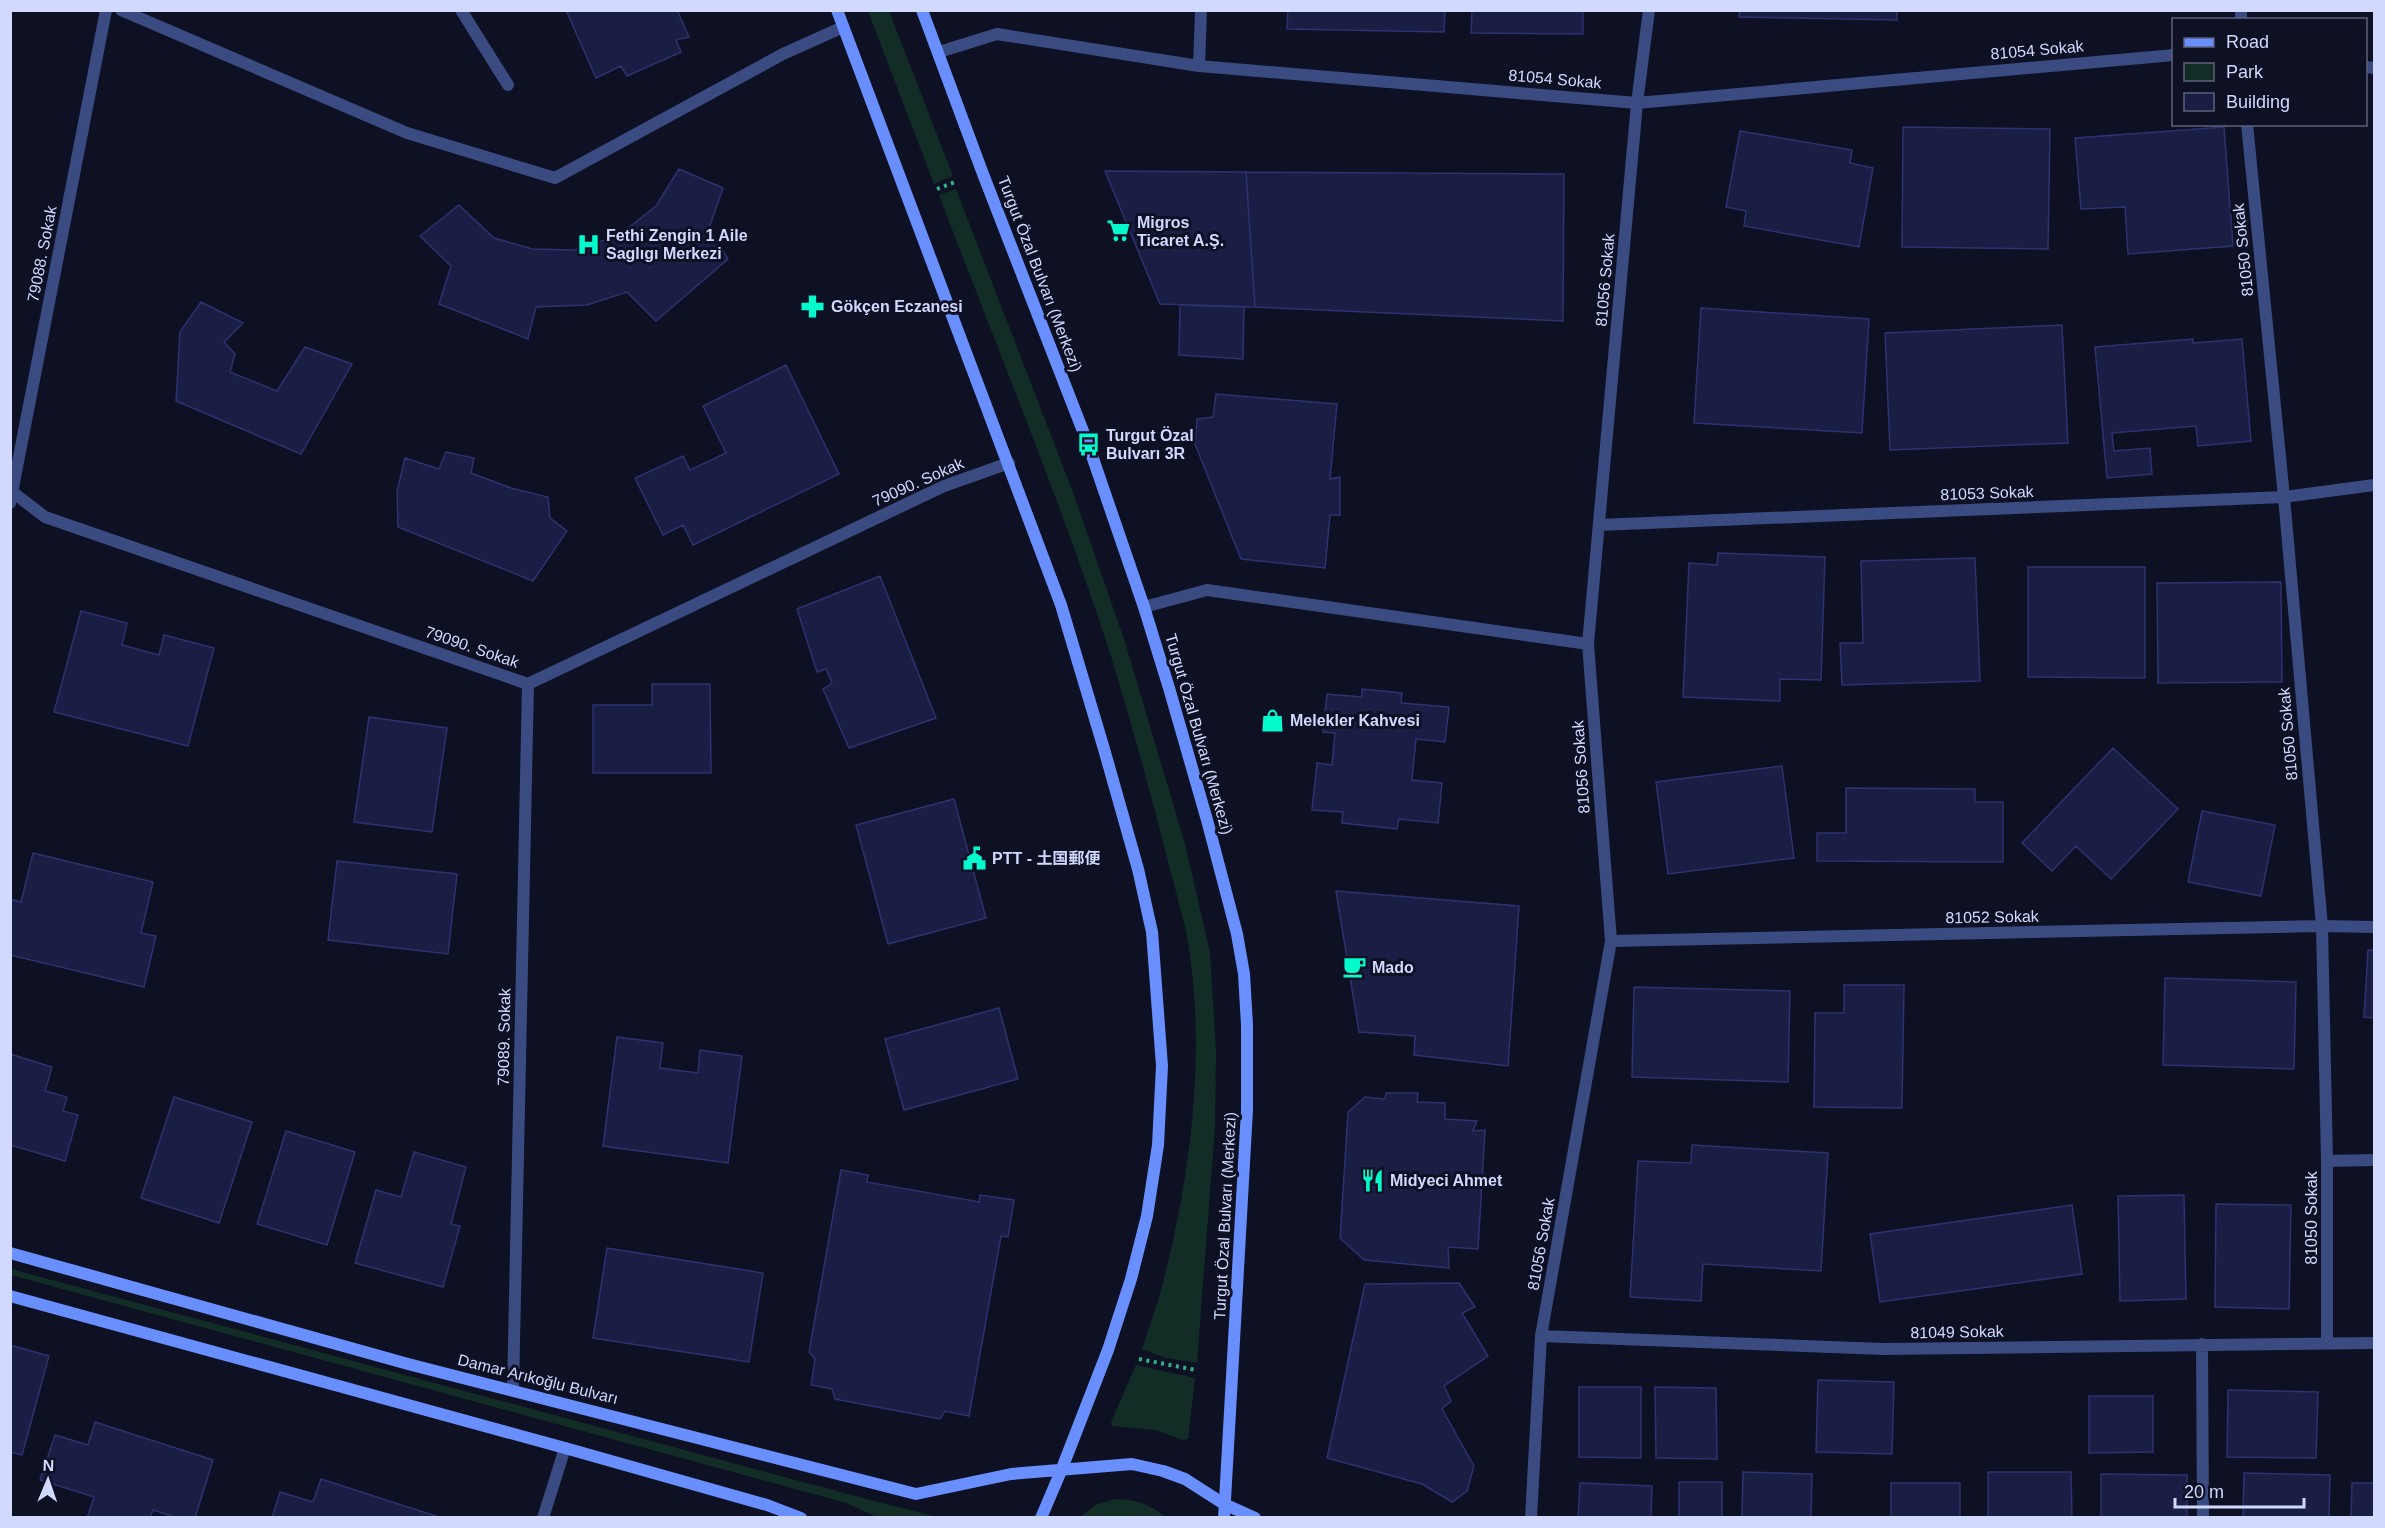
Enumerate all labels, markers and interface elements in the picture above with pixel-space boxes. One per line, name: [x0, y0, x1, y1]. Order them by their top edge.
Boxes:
legend: [2172, 18, 2367, 126]
text: Road: [2226, 32, 2269, 52]
street label: 81054 Sokak: [1990, 37, 2085, 63]
text: Park: [2226, 62, 2264, 82]
street label: 81054 Sokak: [1508, 66, 1603, 92]
text: Building: [2226, 92, 2290, 112]
street label: Turgut Özal Bulvarı (Merkezi): [995, 174, 1085, 374]
street label: 81050 Sokak: [2230, 202, 2256, 297]
street label: 79088. Sokak: [24, 203, 60, 304]
place label: Migros Ticaret A.Ş.: [1137, 214, 1224, 249]
supermarket icon: Migros Ticaret A.Ş.: [1106, 218, 1132, 244]
place label: Fethi Zengin 1 Aile Saglıgı Merkezi: [606, 227, 748, 262]
hospital icon: Fethi Zengin 1 Aile Saglıgı Merkezi: [575, 231, 601, 257]
street label: 81056 Sokak: [1592, 232, 1618, 327]
pharmacy icon: Gökçen Eczanesi: [800, 293, 826, 319]
place label: Gökçen Eczanesi: [831, 298, 963, 315]
place label: Turgut Özal Bulvarı 3R: [1106, 426, 1194, 462]
bus stop icon: Turgut Özal Bulvarı 3R: [1075, 431, 1101, 457]
street label: 79090. Sokak: [870, 454, 967, 510]
street label: 81053 Sokak: [1940, 483, 2035, 503]
street label: 79090. Sokak: [423, 623, 522, 671]
street label: Turgut Özal Bulvarı (Merkezi): [1162, 632, 1236, 836]
street label: 81050 Sokak: [2275, 686, 2301, 781]
shop icon: Melekler Kahvesi: [1259, 707, 1285, 733]
place label: Melekler Kahvesi: [1290, 712, 1420, 729]
street label: 81056 Sokak: [1569, 719, 1593, 814]
public building icon: PTT - 土国郵便: [961, 845, 987, 871]
place label: PTT - 土国郵便: [992, 850, 1100, 867]
street label: 81052 Sokak: [1945, 908, 2040, 926]
cafe icon: Mado: [1341, 954, 1367, 980]
place label: Mado: [1372, 959, 1414, 976]
street label: 79089. Sokak: [495, 987, 513, 1086]
street label: Turgut Özal Bulvarı (Merkezi): [1211, 1112, 1239, 1320]
restaurant icon: Midyeci Ahmet: [1359, 1167, 1385, 1193]
street label: 81050 Sokak: [2303, 1170, 2320, 1265]
place label: Midyeci Ahmet: [1390, 1172, 1503, 1189]
street label: 81056 Sokak: [1525, 1196, 1558, 1291]
street label: 81049 Sokak: [1910, 1323, 2005, 1341]
street label: Damar Arıkoğlu Bulvarı: [456, 1351, 620, 1407]
north arrow: [18, 1450, 78, 1510]
text: N: [42, 1457, 55, 1474]
scale bar: [2175, 1471, 2304, 1509]
text: 20 m: [2184, 1482, 2224, 1502]

